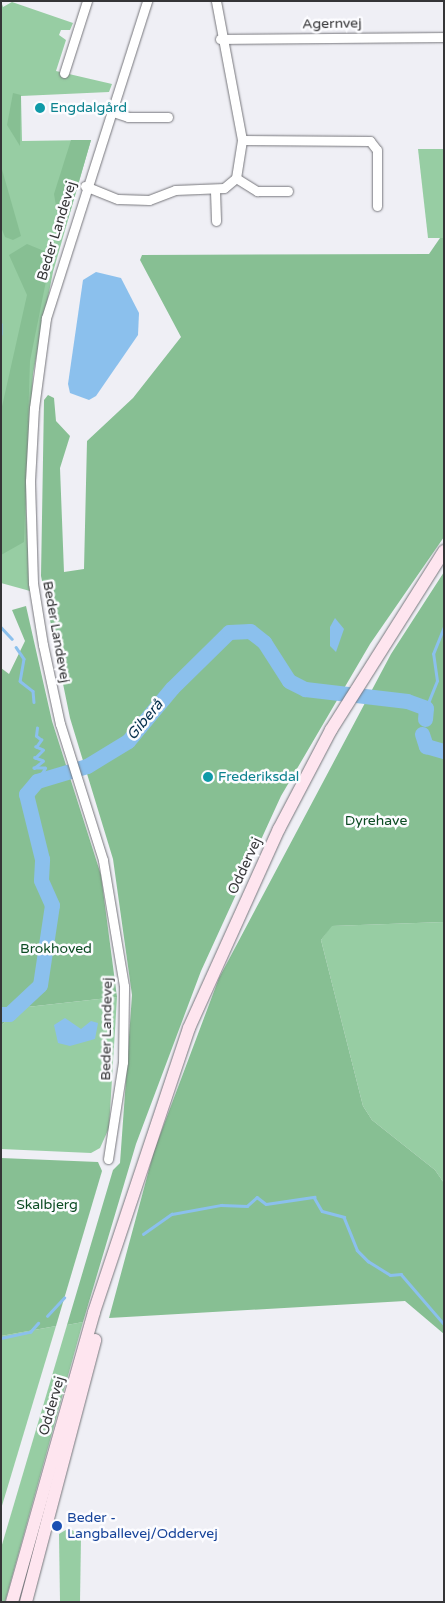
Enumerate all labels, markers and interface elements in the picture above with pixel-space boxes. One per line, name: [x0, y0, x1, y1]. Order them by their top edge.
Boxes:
street label: Agernvej: [302, 15, 362, 33]
place label: Engdalgård: [50, 100, 127, 116]
marker: Engdalgård: [34, 102, 46, 114]
street label: Beder Landevej: [34, 179, 80, 283]
street label: Beder Landevej: [39, 580, 73, 684]
water label: Giberå: [123, 696, 167, 744]
place label: Frederiksdal: [218, 769, 299, 785]
marker: Frederiksdal: [202, 771, 214, 783]
park label: Dyrehave: [345, 813, 407, 829]
street label: Oddervej: [225, 835, 265, 897]
park label: Brokhoved: [20, 941, 92, 957]
street label: Beder Landevej: [98, 977, 116, 1081]
park label: Skalbjerg: [16, 1197, 78, 1213]
street label: Oddervej: [36, 1374, 68, 1438]
place label: Beder - Langballevej/Oddervej: [67, 1510, 218, 1542]
marker: Beder - Langballevej/Oddervej: [51, 1520, 63, 1532]

